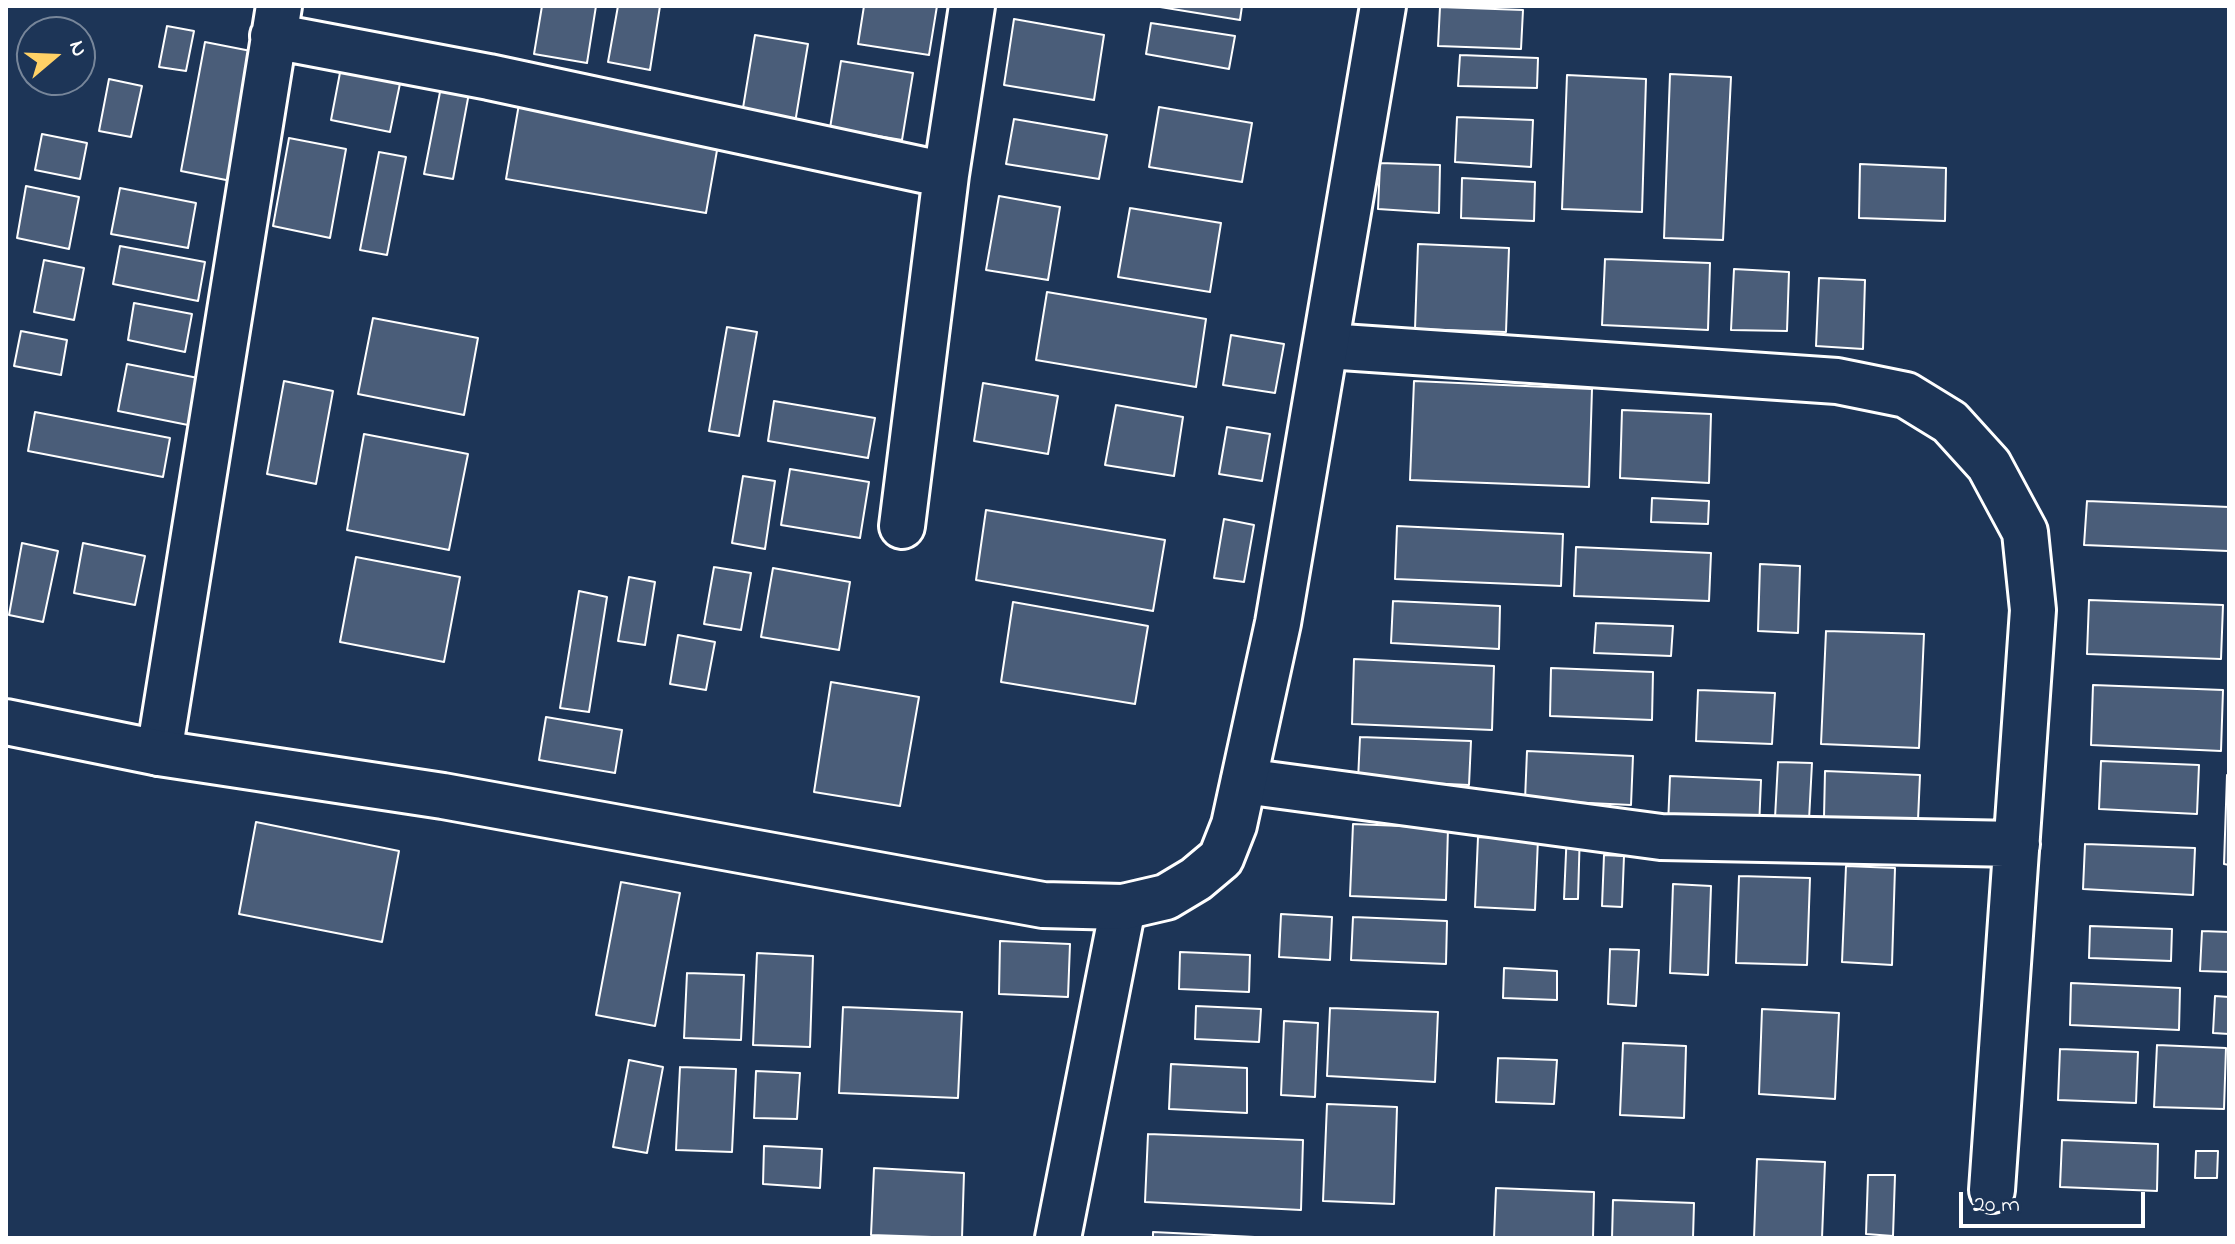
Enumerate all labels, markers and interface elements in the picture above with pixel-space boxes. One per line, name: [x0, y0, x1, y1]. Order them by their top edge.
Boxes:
north arrow: [16, 16, 96, 96]
text: N: [59, 37, 94, 61]
scale bar: [1963, 1176, 2149, 1226]
text: 20 m: [1973, 1188, 2020, 1223]

